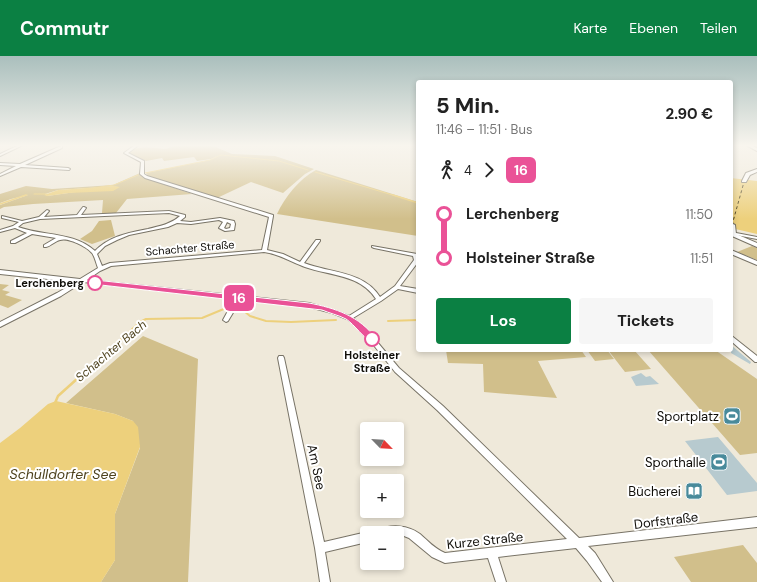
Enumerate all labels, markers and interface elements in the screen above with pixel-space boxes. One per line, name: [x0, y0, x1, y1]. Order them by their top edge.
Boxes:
text: Commutr: [20, 16, 109, 41]
text: Karte: [573, 19, 607, 37]
text: Ebenen: [629, 19, 678, 37]
text: Teilen: [700, 19, 737, 37]
text: 5 Min.: [436, 91, 500, 120]
text: 2.90 €: [666, 104, 713, 124]
text: 11:46 – 11:51 · Bus: [436, 121, 532, 138]
icon: walk: [436, 159, 458, 181]
icon: forward: [478, 159, 500, 181]
text: 16: [514, 161, 528, 179]
text: 4: [464, 162, 472, 179]
text: Lerchenberg: [466, 204, 560, 224]
text: 11:50: [685, 206, 713, 223]
street label: Schachter Straße: [145, 237, 235, 259]
text: Holsteiner Straße: [466, 248, 595, 268]
text: 11:51: [690, 250, 713, 267]
marker: Lerchenberg: [87, 275, 103, 291]
place label: Lerchenberg: [15, 276, 84, 290]
line badge: 16: [221, 285, 257, 311]
text: 16: [232, 289, 246, 307]
button: Los: [436, 298, 571, 344]
button: Tickets: [579, 298, 713, 344]
water label: Schachter Bach: [72, 317, 150, 385]
marker: Holsteiner Straße: [364, 331, 380, 347]
place label: Holsteiner Straße: [344, 348, 400, 375]
sports icon: Sportplatz: [722, 406, 742, 426]
place label: Sportplatz: [657, 408, 719, 425]
north arrow: [360, 422, 404, 466]
map controls: [360, 422, 404, 570]
street label: Am See: [303, 443, 330, 491]
sports icon: Sporthalle: [709, 452, 729, 472]
place label: Sporthalle: [645, 454, 706, 471]
water label: Schülldorfer See: [10, 465, 116, 483]
button: +: [360, 474, 404, 518]
library icon: Bücherei: [684, 481, 704, 501]
place label: Bücherei: [628, 483, 681, 500]
street label: Dorfstraße: [633, 508, 699, 533]
button: −: [360, 526, 404, 570]
street label: Kurze Straße: [446, 528, 524, 553]

